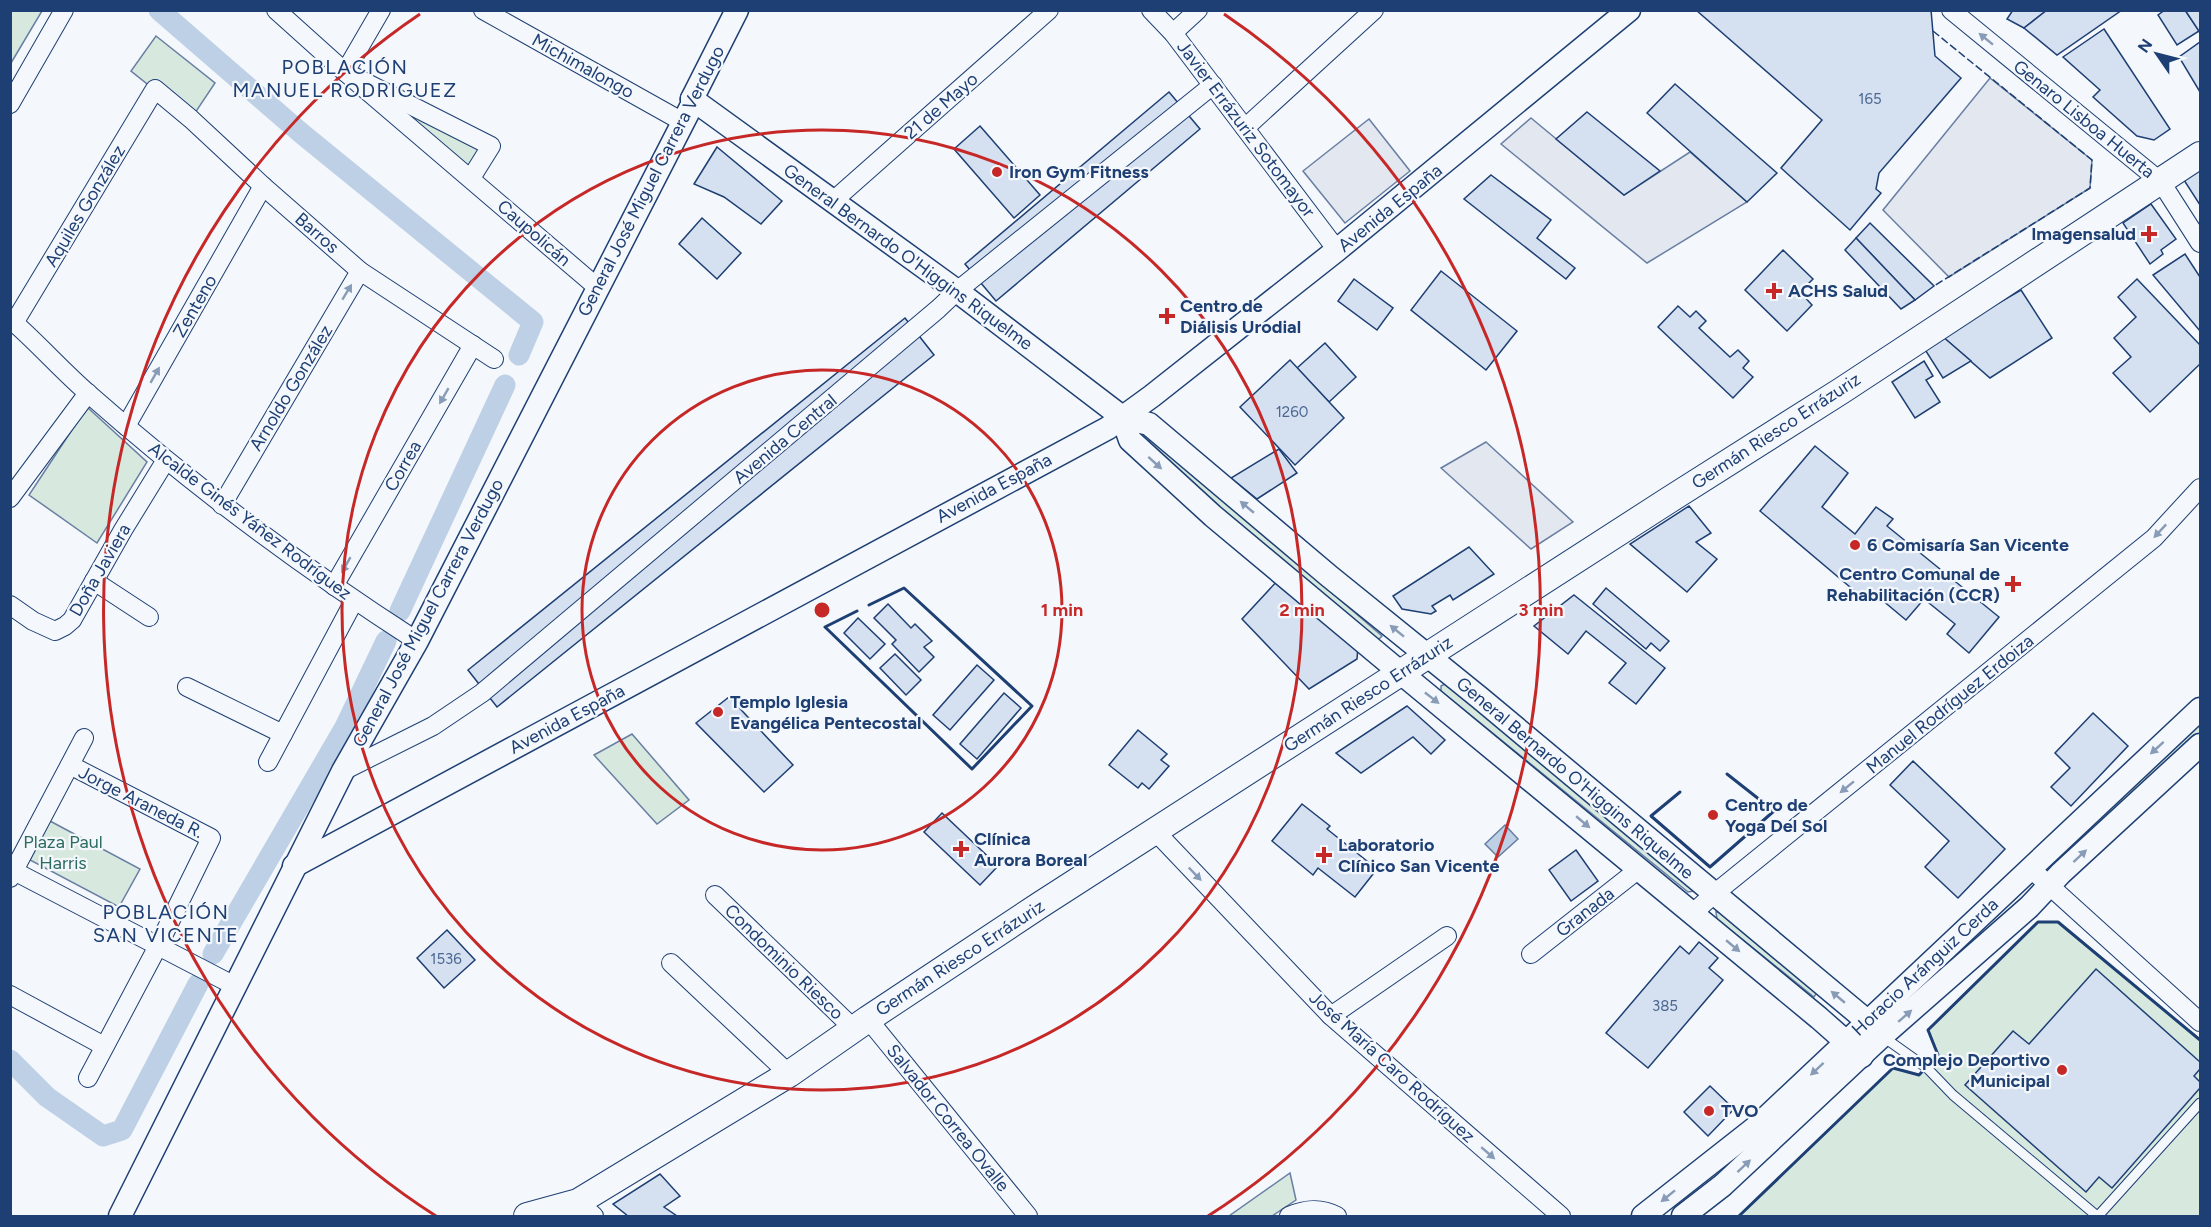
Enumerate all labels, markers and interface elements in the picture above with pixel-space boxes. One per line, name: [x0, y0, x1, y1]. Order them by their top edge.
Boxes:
north arrow: [2127, 24, 2187, 84]
street label: Michimalongo: [528, 29, 638, 103]
one-way arrow: [1978, 33, 1993, 45]
text: N: [2134, 35, 2156, 56]
street label: Javier Errázuriz Sotomayor: [1172, 36, 1320, 222]
street label: General José Miguel Carrera Verdugo: [573, 42, 729, 320]
district label: POBLACIÓN MANUEL RODRIGUEZ: [233, 55, 458, 102]
street label: Genaro Lisboa Huerta: [2009, 55, 2159, 183]
street label: 21 de Mayo: [900, 68, 982, 144]
house number: 165: [1858, 90, 1882, 108]
street label: Aquiles González: [40, 141, 130, 271]
street label: General Bernardo O'Higgins Riquelme: [779, 159, 1037, 355]
street label: Avenida España: [1334, 159, 1446, 257]
place label: Iron Gym Fitness: [1009, 161, 1149, 183]
marker: Iron Gym Fitness: [990, 165, 1004, 179]
street label: Caupolicán: [493, 195, 575, 271]
street label: Barros: [290, 208, 344, 258]
place label: Imagensalud: [2031, 223, 2136, 245]
marker: Imagensalud: [2140, 225, 2158, 243]
street label: Zenteno: [168, 271, 222, 341]
place label: ACHS Salud: [1788, 280, 1888, 302]
marker: ACHS Salud: [1765, 282, 1783, 300]
one-way arrow: [342, 283, 352, 300]
place label: Centro de Diálisis Urodial: [1180, 295, 1301, 338]
marker: Centro de Diálisis Urodial: [1158, 307, 1176, 325]
street label: Arnoldo González: [245, 321, 337, 455]
one-way arrow: [150, 366, 160, 383]
street label: Germán Riesco Errázuriz: [1687, 368, 1865, 494]
one-way arrow: [438, 388, 449, 404]
street label: Avenida Central: [729, 389, 841, 489]
house number: 1260: [1276, 403, 1308, 421]
street label: Alcalde Ginés Yáñez Rodríguez: [144, 437, 356, 605]
street label: Correa: [380, 437, 426, 495]
street label: Avenida España: [933, 448, 1055, 528]
one-way arrow: [1148, 456, 1163, 470]
street label: General José Miguel Carrera Verdugo: [348, 475, 508, 751]
one-way arrow: [1239, 500, 1255, 513]
street label: Doña Javiera: [65, 520, 135, 620]
one-way arrow: [2154, 523, 2168, 537]
place label: 6 Comisaría San Vicente: [1867, 534, 2069, 556]
marker: 6 Comisaría San Vicente: [1848, 538, 1862, 552]
one-way arrow: [341, 557, 351, 574]
place label: Centro Comunal de Rehabilitación (CCR): [1826, 563, 2000, 606]
marker: Centro Comunal de Rehabilitación (CCR): [2004, 575, 2022, 593]
text: 1 min: [1041, 599, 1083, 621]
text: 2 min: [1279, 599, 1325, 621]
text: 3 min: [1519, 599, 1563, 621]
centre of rings: [812, 600, 832, 620]
one-way arrow: [1390, 625, 1405, 638]
street label: Manuel Rodríguez Erdoiza: [1862, 630, 2038, 778]
street label: Germán Riesco Errázuriz: [1279, 631, 1457, 757]
street label: General Bernardo O'Higgins Riquelme: [1452, 672, 1698, 884]
street label: Avenida España: [506, 679, 628, 759]
place label: Templo Iglesia Evangélica Pentecostal: [730, 691, 922, 734]
one-way arrow: [1424, 691, 1440, 704]
marker: Templo Iglesia Evangélica Pentecostal: [711, 705, 725, 719]
one-way arrow: [2150, 741, 2165, 754]
street label: Jorge Araneda R.: [75, 761, 207, 843]
one-way arrow: [1840, 780, 1855, 793]
place label: Centro de Yoga Del Sol: [1725, 794, 1827, 837]
marker: Centro de Yoga Del Sol: [1706, 808, 1720, 822]
one-way arrow: [1575, 815, 1590, 828]
place label: Clínica Aurora Boreal: [974, 828, 1087, 871]
park label: Plaza Paul Harris: [23, 831, 103, 874]
place label: Laboratorio Clínico San Vicente: [1338, 834, 1500, 877]
marker: Clínica Aurora Boreal: [952, 840, 970, 858]
marker: Laboratorio Clínico San Vicente: [1315, 846, 1333, 864]
one-way arrow: [2072, 849, 2087, 863]
one-way arrow: [1188, 866, 1202, 881]
street label: Granada: [1551, 882, 1619, 942]
street label: Horacio Aránguiz Cerda: [1847, 893, 2003, 1041]
street label: Germán Riesco Errázuriz: [871, 895, 1049, 1021]
district label: POBLACIÓN SAN VICENTE: [93, 900, 239, 947]
street label: Condominio Riesco: [720, 900, 848, 1024]
one-way arrow: [1725, 940, 1741, 953]
house number: 1536: [430, 950, 462, 968]
street label: José María Caro Rodríguez: [1305, 987, 1480, 1147]
one-way arrow: [1831, 991, 1846, 1004]
house number: 385: [1652, 997, 1678, 1015]
one-way arrow: [1897, 1009, 1912, 1022]
street label: Salvador Correa Ovalle: [882, 1040, 1014, 1196]
place label: Complejo Deportivo Municipal: [1883, 1049, 2050, 1092]
one-way arrow: [1810, 1062, 1824, 1076]
marker: Complejo Deportivo Municipal: [2055, 1063, 2069, 1077]
place label: TVO: [1721, 1100, 1758, 1122]
marker: TVO: [1702, 1104, 1716, 1118]
one-way arrow: [1480, 1146, 1495, 1159]
one-way arrow: [1737, 1159, 1751, 1173]
one-way arrow: [1660, 1189, 1676, 1202]

